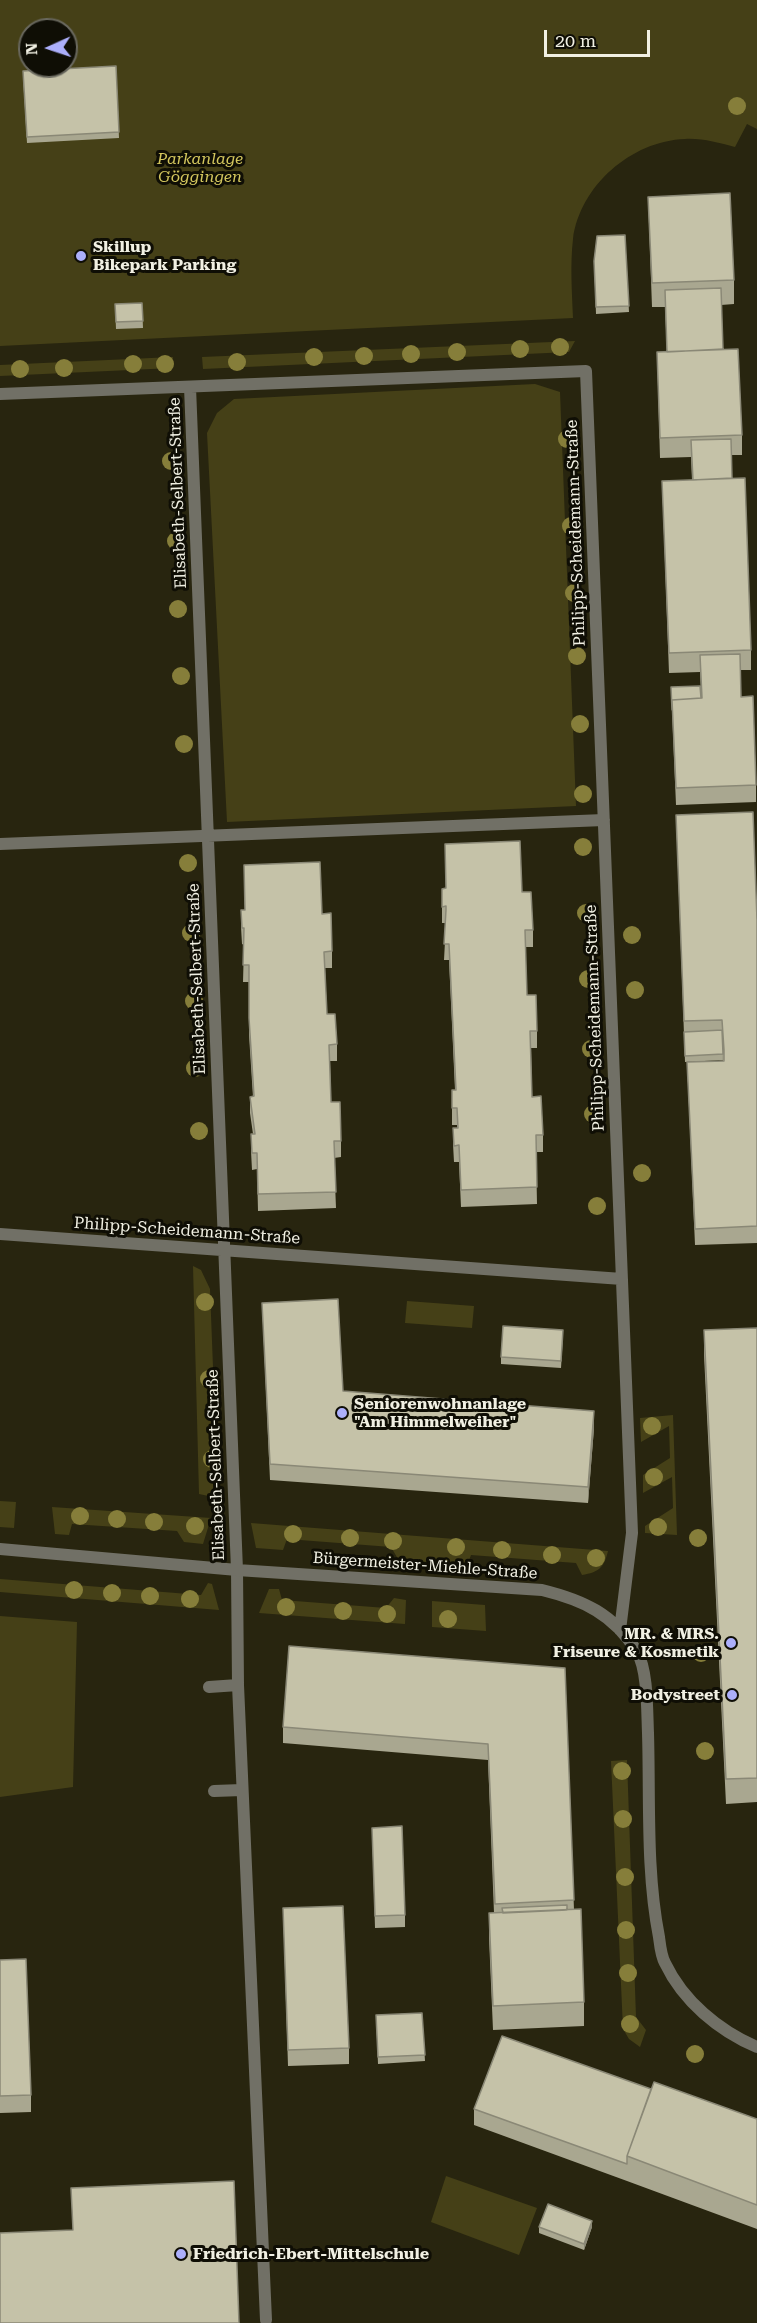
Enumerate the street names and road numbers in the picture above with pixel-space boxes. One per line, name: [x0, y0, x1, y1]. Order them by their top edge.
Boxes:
street label: Elisabeth-Selbert-Straße: [165, 397, 191, 589]
street label: Philipp-Scheidemann-Straße: [562, 419, 590, 647]
street label: Elisabeth-Selbert-Straße: [184, 883, 210, 1075]
street label: Philipp-Scheidemann-Straße: [581, 904, 609, 1132]
street label: Philipp-Scheidemann-Straße: [73, 1214, 301, 1248]
street label: Elisabeth-Selbert-Straße: [203, 1369, 229, 1561]
street label: Bürgermeister-Miehle-Straße: [312, 1549, 538, 1583]

